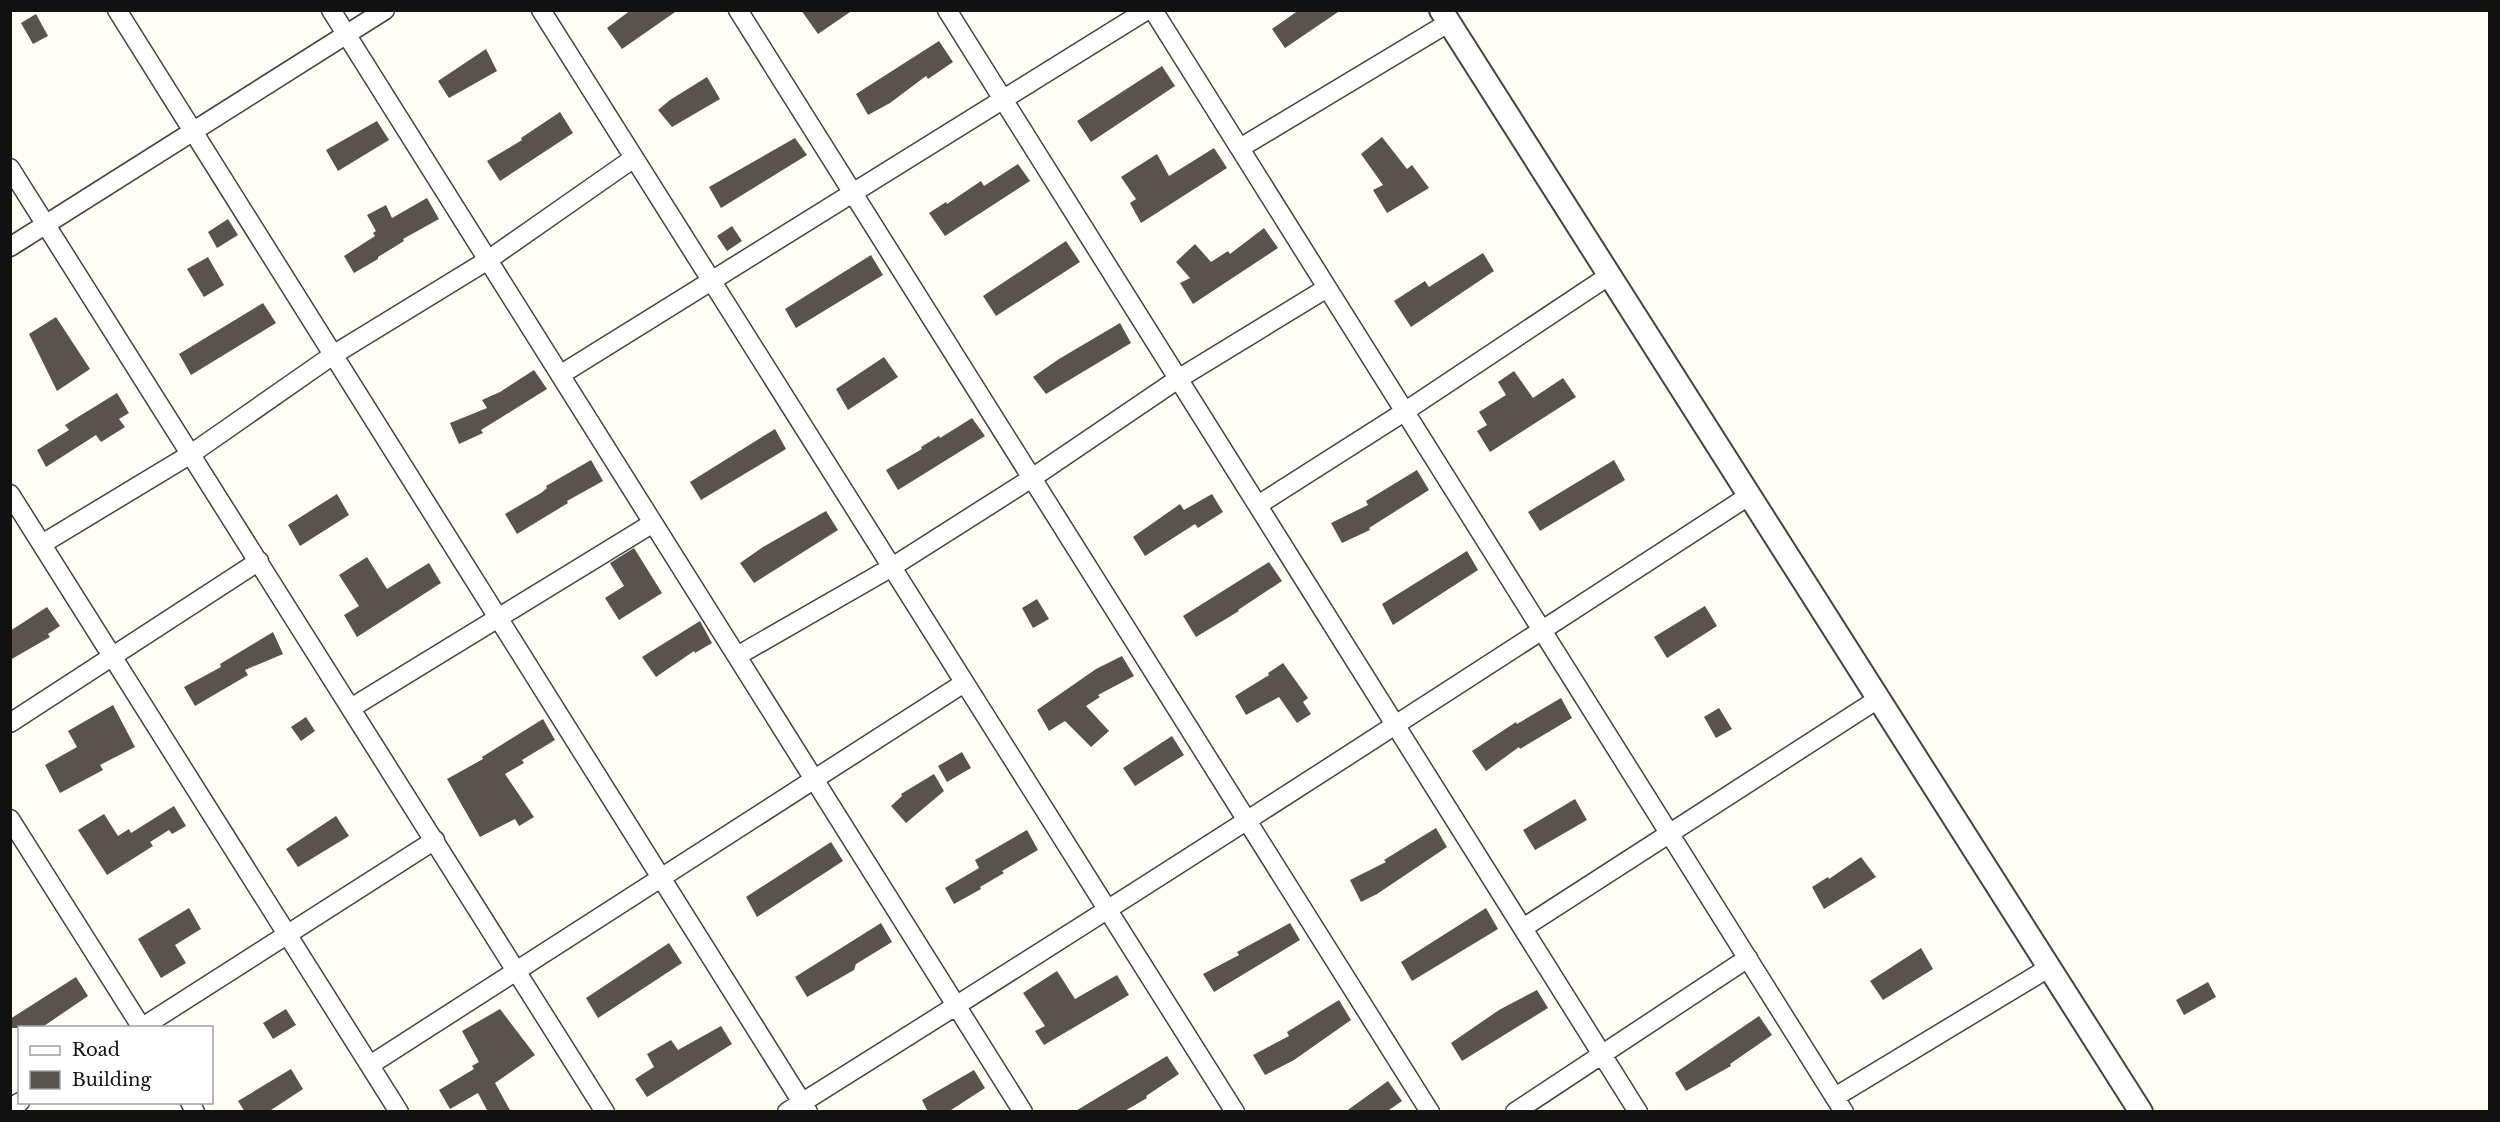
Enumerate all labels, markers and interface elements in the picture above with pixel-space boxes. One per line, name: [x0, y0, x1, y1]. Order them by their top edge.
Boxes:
legend: [18, 1026, 213, 1104]
text: Road: [72, 1039, 120, 1061]
text: Building: [72, 1069, 151, 1091]

